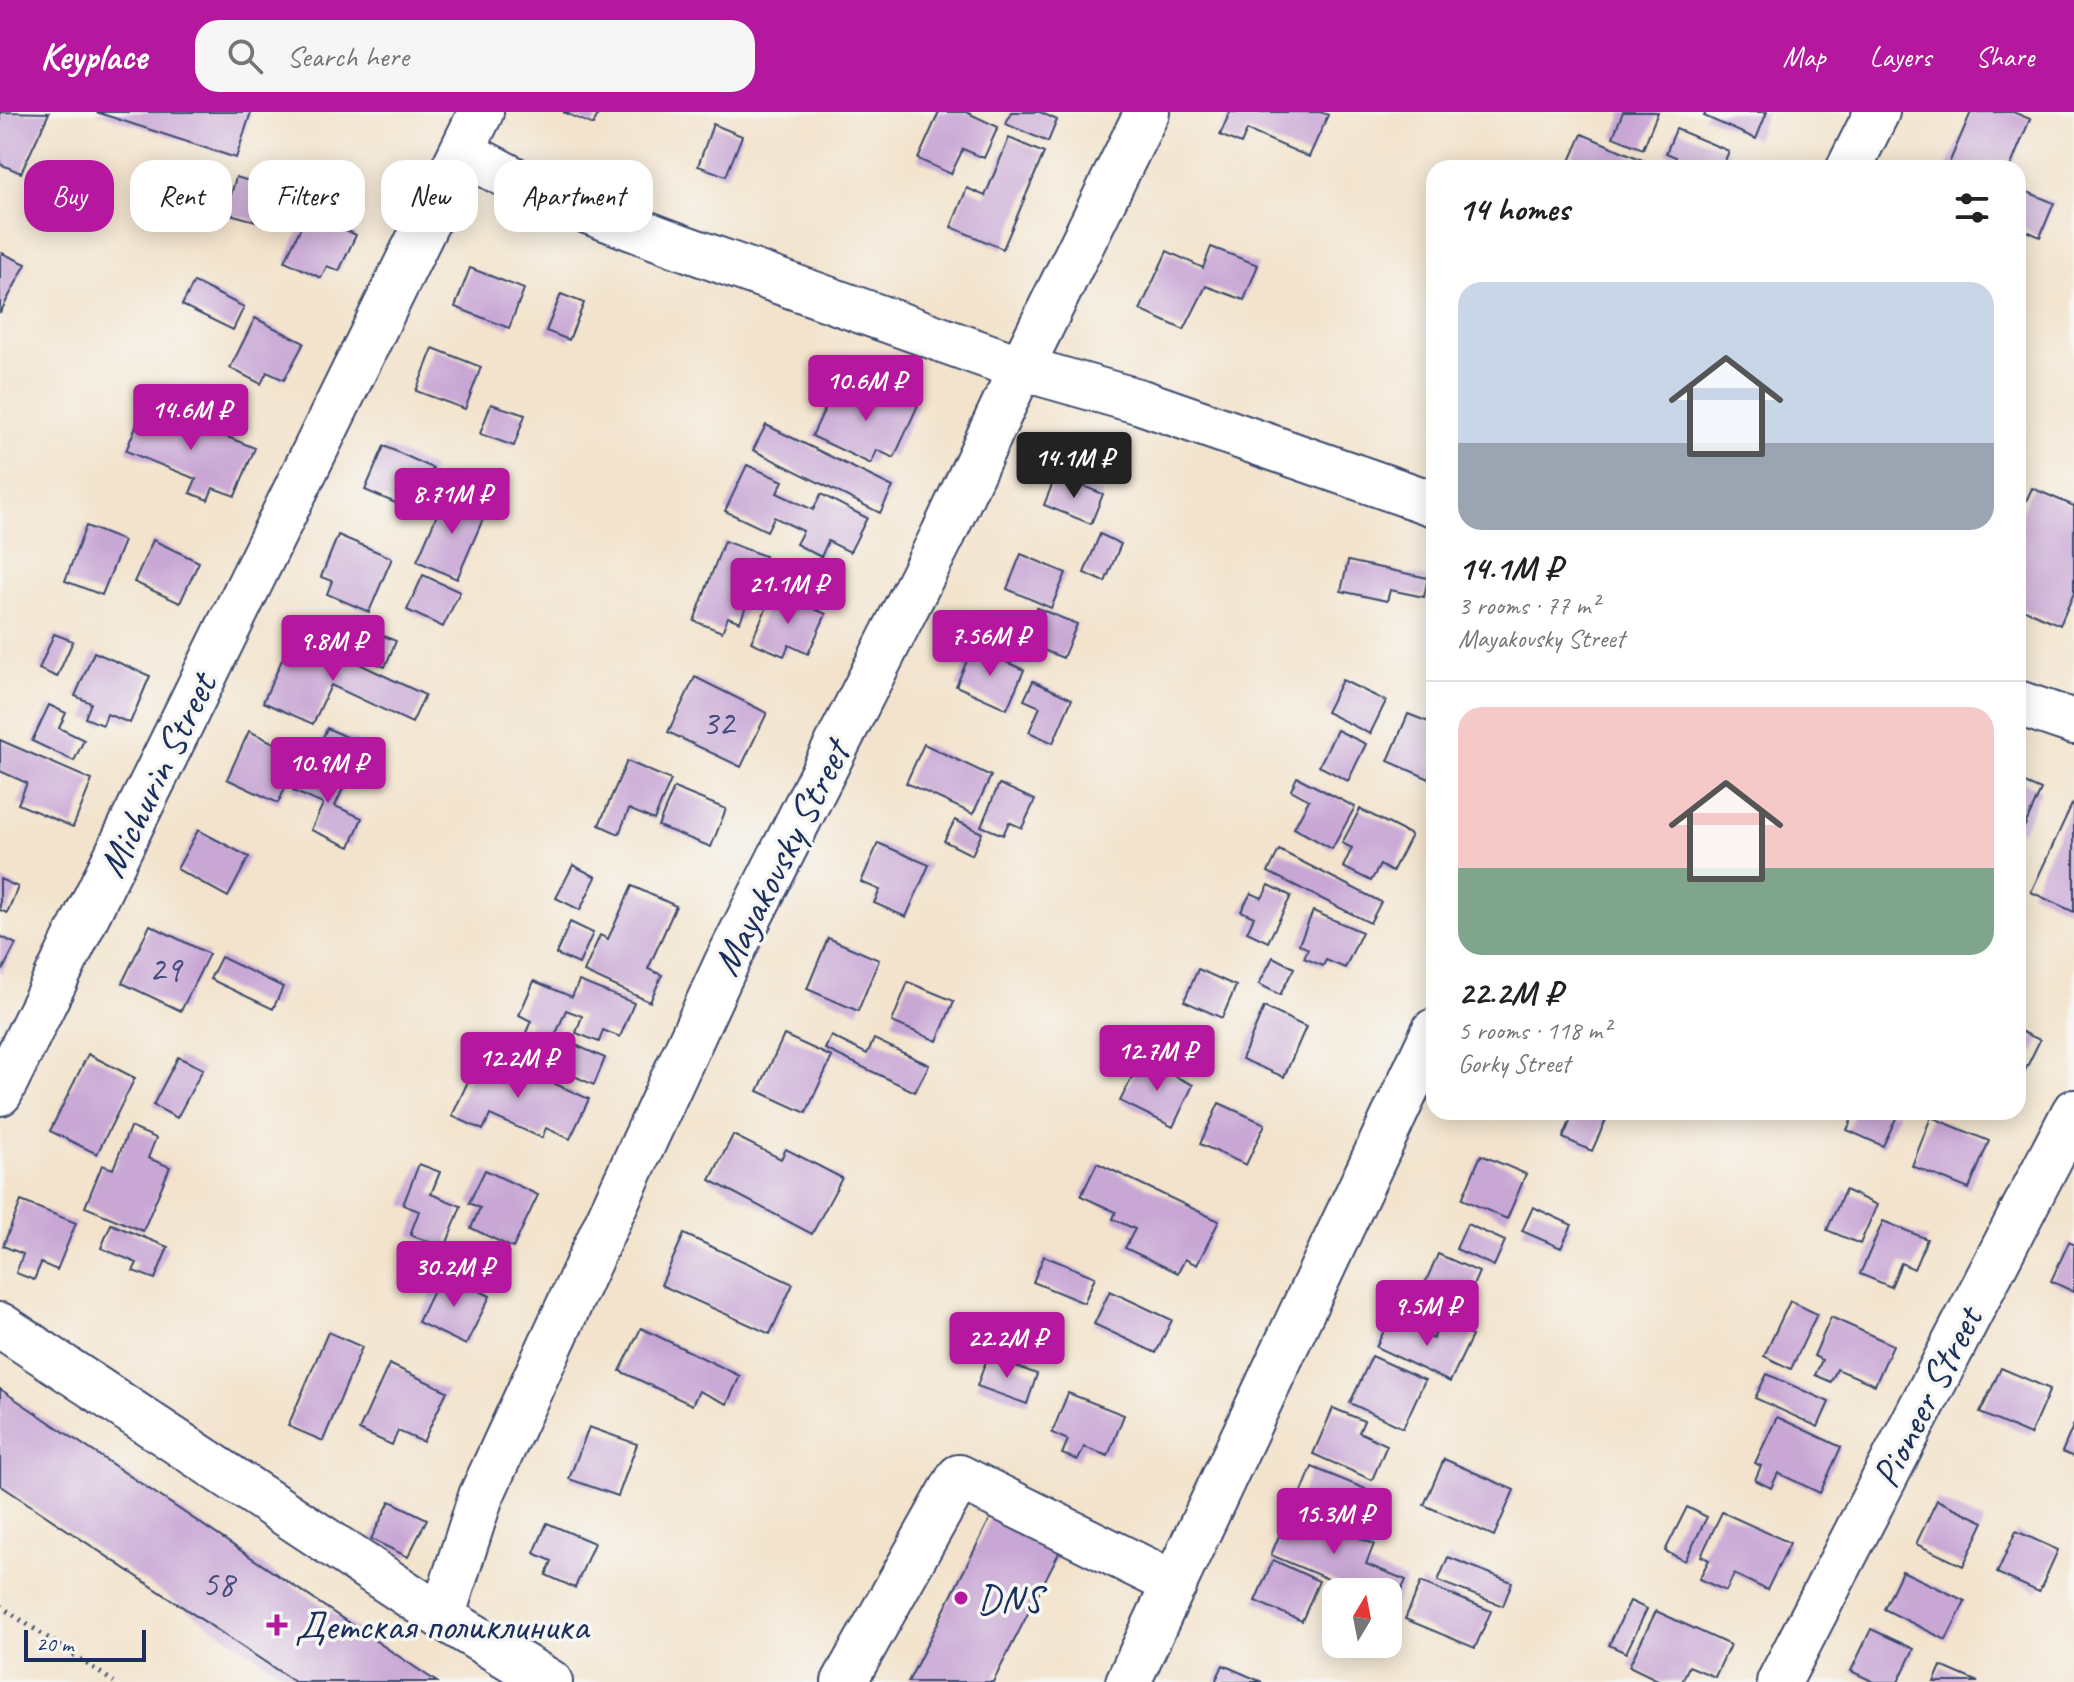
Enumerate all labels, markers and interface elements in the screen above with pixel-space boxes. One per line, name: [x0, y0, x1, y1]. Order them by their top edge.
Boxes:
search box: [195, 20, 755, 92]
text: Keyplace: [40, 33, 147, 80]
icon: search: [223, 34, 267, 78]
text: Search here: [287, 37, 409, 75]
text: Map: [1783, 39, 1826, 74]
text: Layers: [1870, 39, 1931, 74]
text: Share: [1975, 39, 2034, 74]
chip: Buy: [24, 160, 114, 232]
chip: Rent: [130, 160, 232, 232]
chip: Filters: [248, 160, 365, 232]
chip: New: [381, 160, 478, 232]
chip: Apartment: [494, 160, 653, 232]
icon: filters: [1950, 186, 1994, 230]
text: 14 homes: [1458, 187, 1569, 230]
icon: home: [1654, 334, 1798, 478]
pin: 10.6M ₽: [792, 355, 940, 423]
text: 10.6M ₽: [826, 364, 906, 397]
pin: 14.6M ₽: [117, 384, 265, 452]
text: 14.6M ₽: [151, 393, 231, 426]
pin: 14.1M ₽: [1000, 432, 1148, 500]
text: 14.1M ₽: [1035, 441, 1113, 474]
pin: 8.71M ₽: [378, 468, 526, 536]
text: 8.71M ₽: [413, 477, 491, 510]
text: 14.1M ₽: [1458, 546, 1561, 589]
pin: 21.1M ₽: [714, 558, 862, 626]
text: 21.1M ₽: [749, 567, 827, 600]
text: 3 rooms · 77 m²: [1458, 589, 1599, 622]
pin: 7.56M ₽: [916, 610, 1064, 678]
pin: 9.8M ₽: [268, 615, 398, 683]
text: 7.56M ₽: [951, 619, 1029, 652]
text: Mayakovsky Street: [1458, 622, 1624, 655]
text: 9.8M ₽: [300, 624, 366, 657]
street label: Michurin Street: [86, 662, 229, 885]
house number: 32: [702, 700, 737, 746]
street label: Mayakovsky Street: [701, 728, 864, 984]
pin: 10.9M ₽: [254, 737, 402, 805]
text: 10.9M ₽: [289, 746, 367, 779]
icon: home: [1654, 759, 1798, 903]
house number: 29: [149, 946, 184, 992]
text: 22.2M ₽: [1458, 971, 1561, 1014]
text: 5 rooms · 118 m²: [1458, 1014, 1610, 1047]
pin: 12.7M ₽: [1083, 1025, 1231, 1093]
pin: 12.2M ₽: [444, 1032, 592, 1100]
text: 12.7M ₽: [1118, 1034, 1196, 1067]
text: 12.2M ₽: [479, 1041, 557, 1074]
text: Gorky Street: [1458, 1047, 1570, 1080]
pin: 30.2M ₽: [380, 1241, 528, 1309]
text: 30.2M ₽: [415, 1250, 493, 1283]
pin: 9.5M ₽: [1362, 1280, 1492, 1348]
text: 9.5M ₽: [1394, 1289, 1460, 1322]
street label: Pioneer Street: [1860, 1296, 1995, 1496]
pin: 22.2M ₽: [933, 1312, 1081, 1380]
text: 22.2M ₽: [968, 1321, 1046, 1354]
pin: 15.3M ₽: [1260, 1488, 1408, 1556]
text: 15.3M ₽: [1295, 1497, 1373, 1530]
house number: 58: [202, 1561, 238, 1607]
place label: DNS: [977, 1574, 1048, 1624]
north arrow: [1322, 1578, 1402, 1658]
map controls: [1322, 1578, 1402, 1658]
marker: DNS: [952, 1589, 970, 1607]
place label: Детская поликлиника: [295, 1601, 591, 1651]
marker: Детская поликлиника: [266, 1614, 288, 1636]
scale bar: [24, 1626, 146, 1662]
text: 20 m: [36, 1630, 73, 1658]

